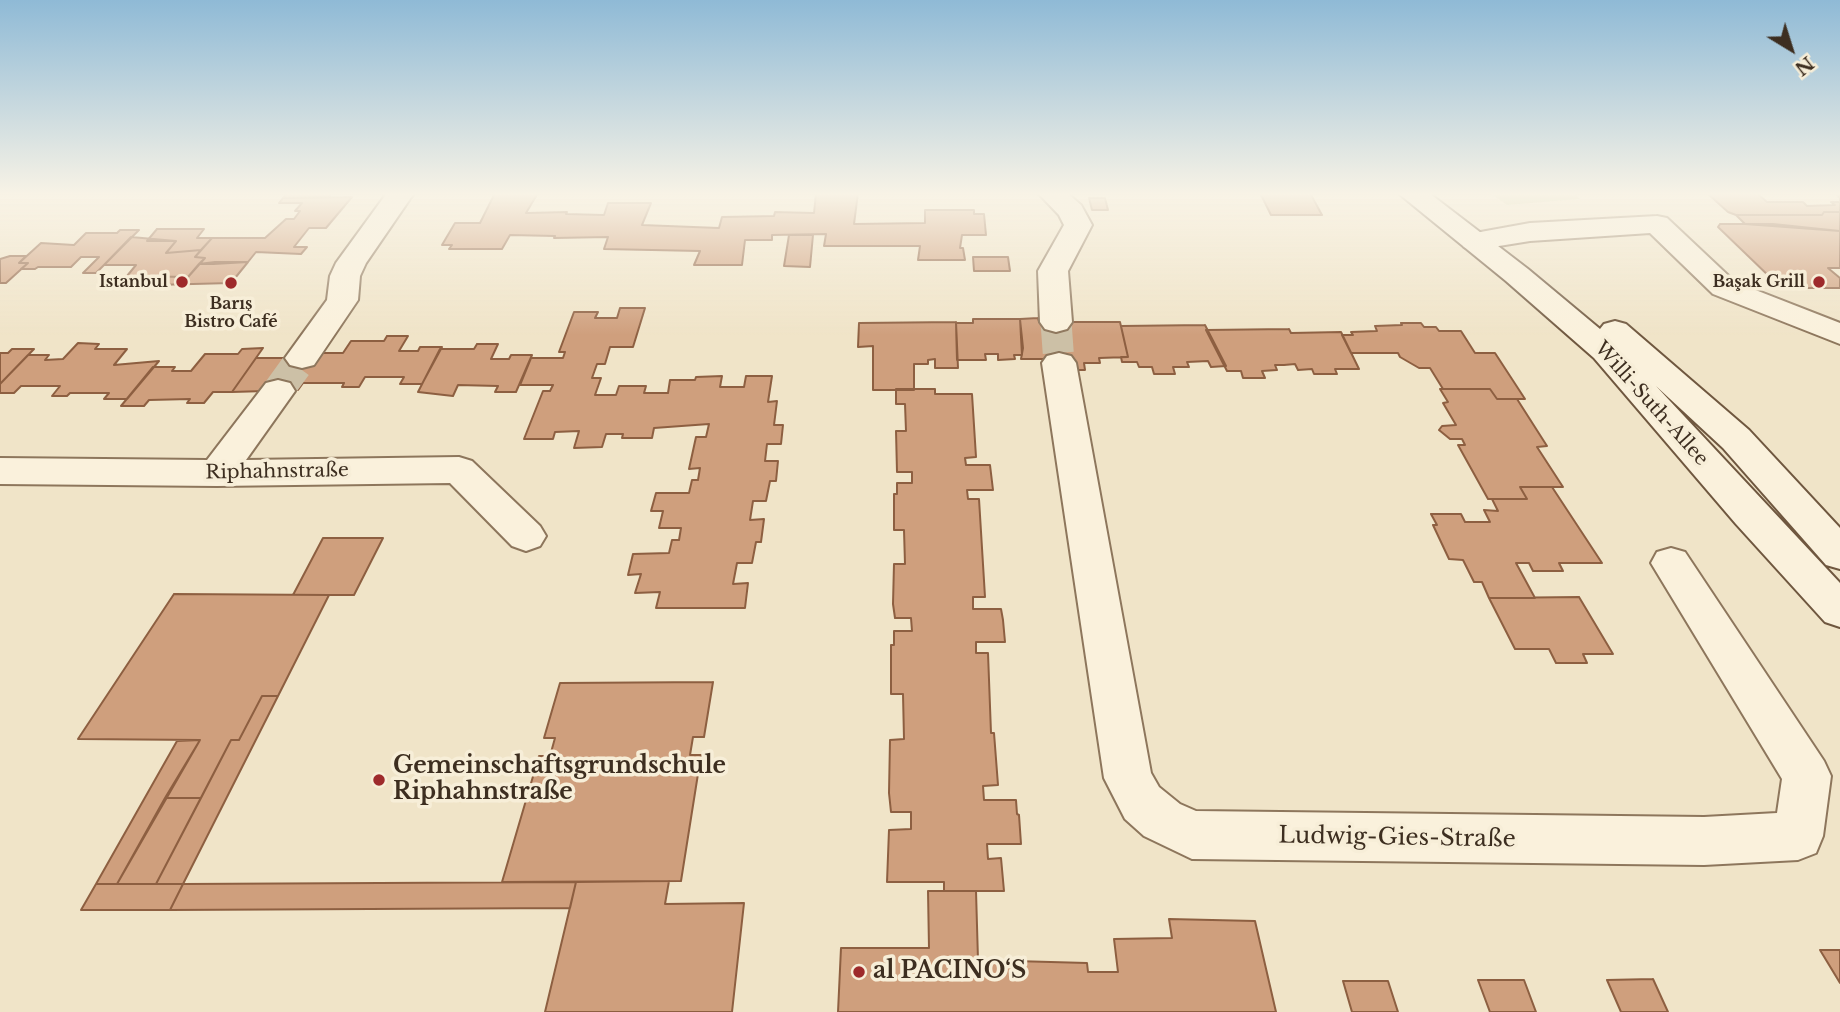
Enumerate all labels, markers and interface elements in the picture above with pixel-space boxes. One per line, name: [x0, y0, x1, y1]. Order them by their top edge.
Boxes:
north arrow: [1756, 14, 1826, 84]
text: N: [1790, 51, 1818, 81]
place label: Istanbul: [99, 272, 168, 292]
place label: Başak Grill: [1712, 272, 1805, 292]
marker: Istanbul: [174, 274, 190, 290]
marker: Başak Grill: [1811, 274, 1827, 290]
marker: Barış Bistro Café: [223, 275, 239, 291]
place label: Barış Bistro Café: [184, 294, 278, 332]
street label: Willi-Suth-Allee: [1589, 337, 1713, 471]
street label: Riphahnstraße: [205, 459, 349, 485]
place label: Gemeinschaftsgrundschule Riphahnstraße: [393, 753, 726, 807]
marker: Gemeinschaftsgrundschule Riphahnstraße: [371, 772, 387, 788]
street label: Ludwig-Gies-Straße: [1278, 822, 1516, 854]
place label: al PACINO‘S: [873, 958, 1026, 986]
marker: al PACINO‘S: [851, 964, 867, 980]

